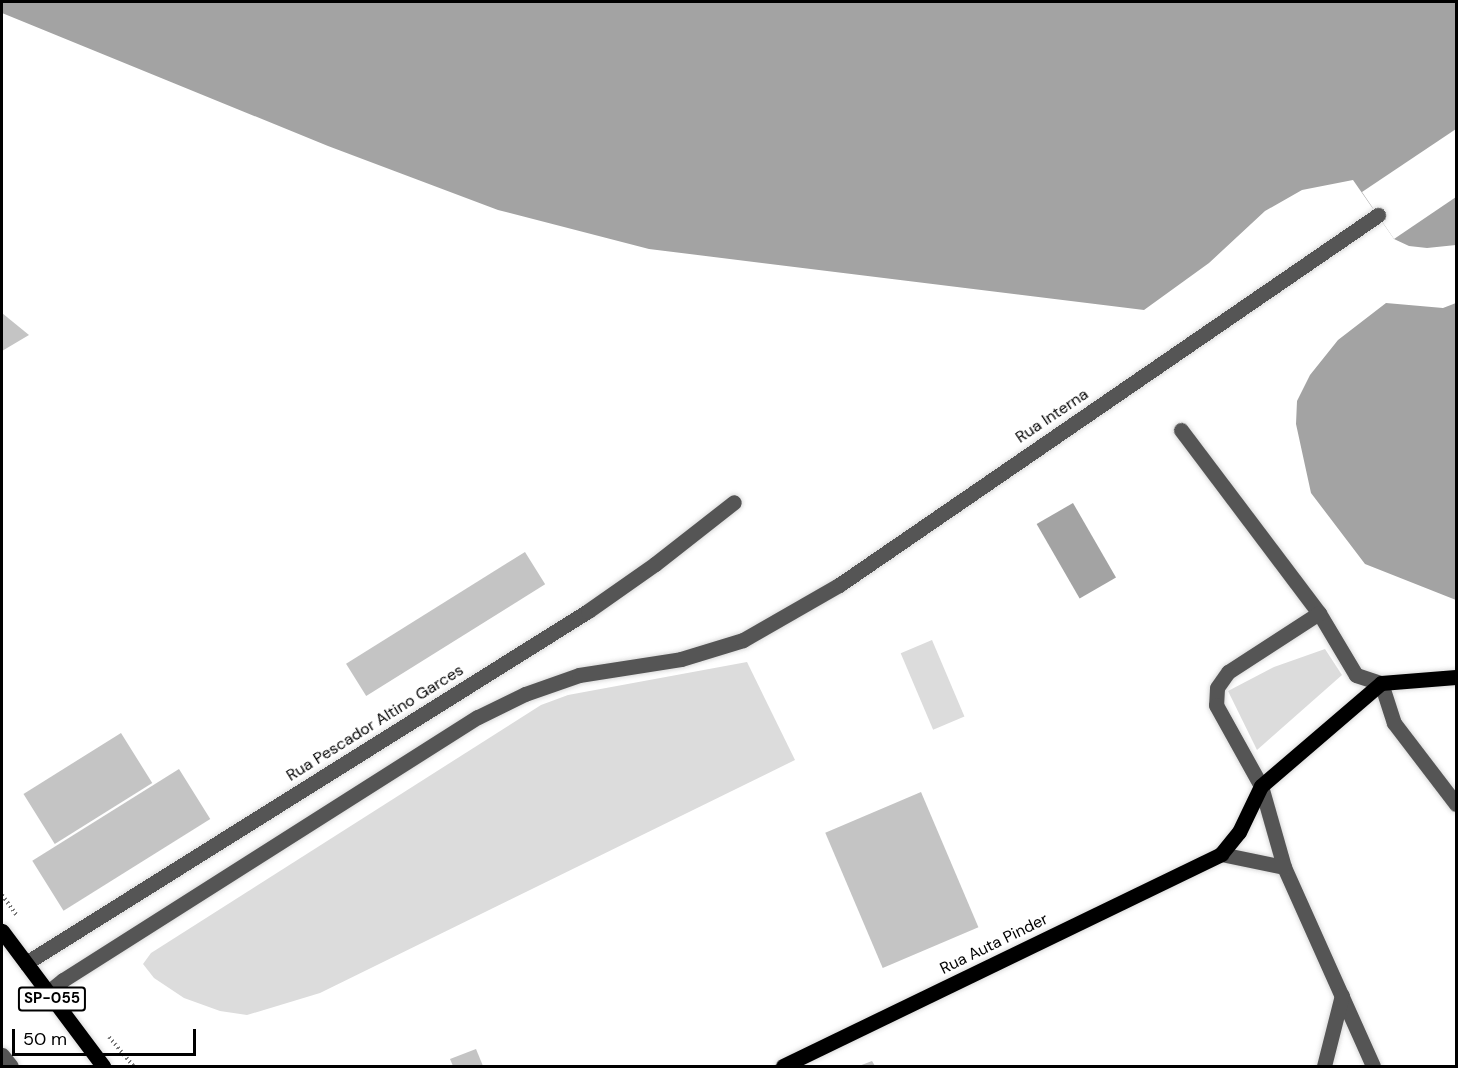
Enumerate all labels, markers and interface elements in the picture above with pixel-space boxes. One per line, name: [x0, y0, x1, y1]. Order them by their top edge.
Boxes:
street label: Rua Interna: [1012, 385, 1092, 447]
street label: Rua Pescador Altino Garces: [283, 661, 467, 785]
street label: Rua Auta Pinder: [937, 910, 1051, 978]
road number: SP-055: [17, 987, 86, 1011]
scale bar: [15, 1017, 200, 1055]
text: 50 m: [23, 1027, 67, 1051]

